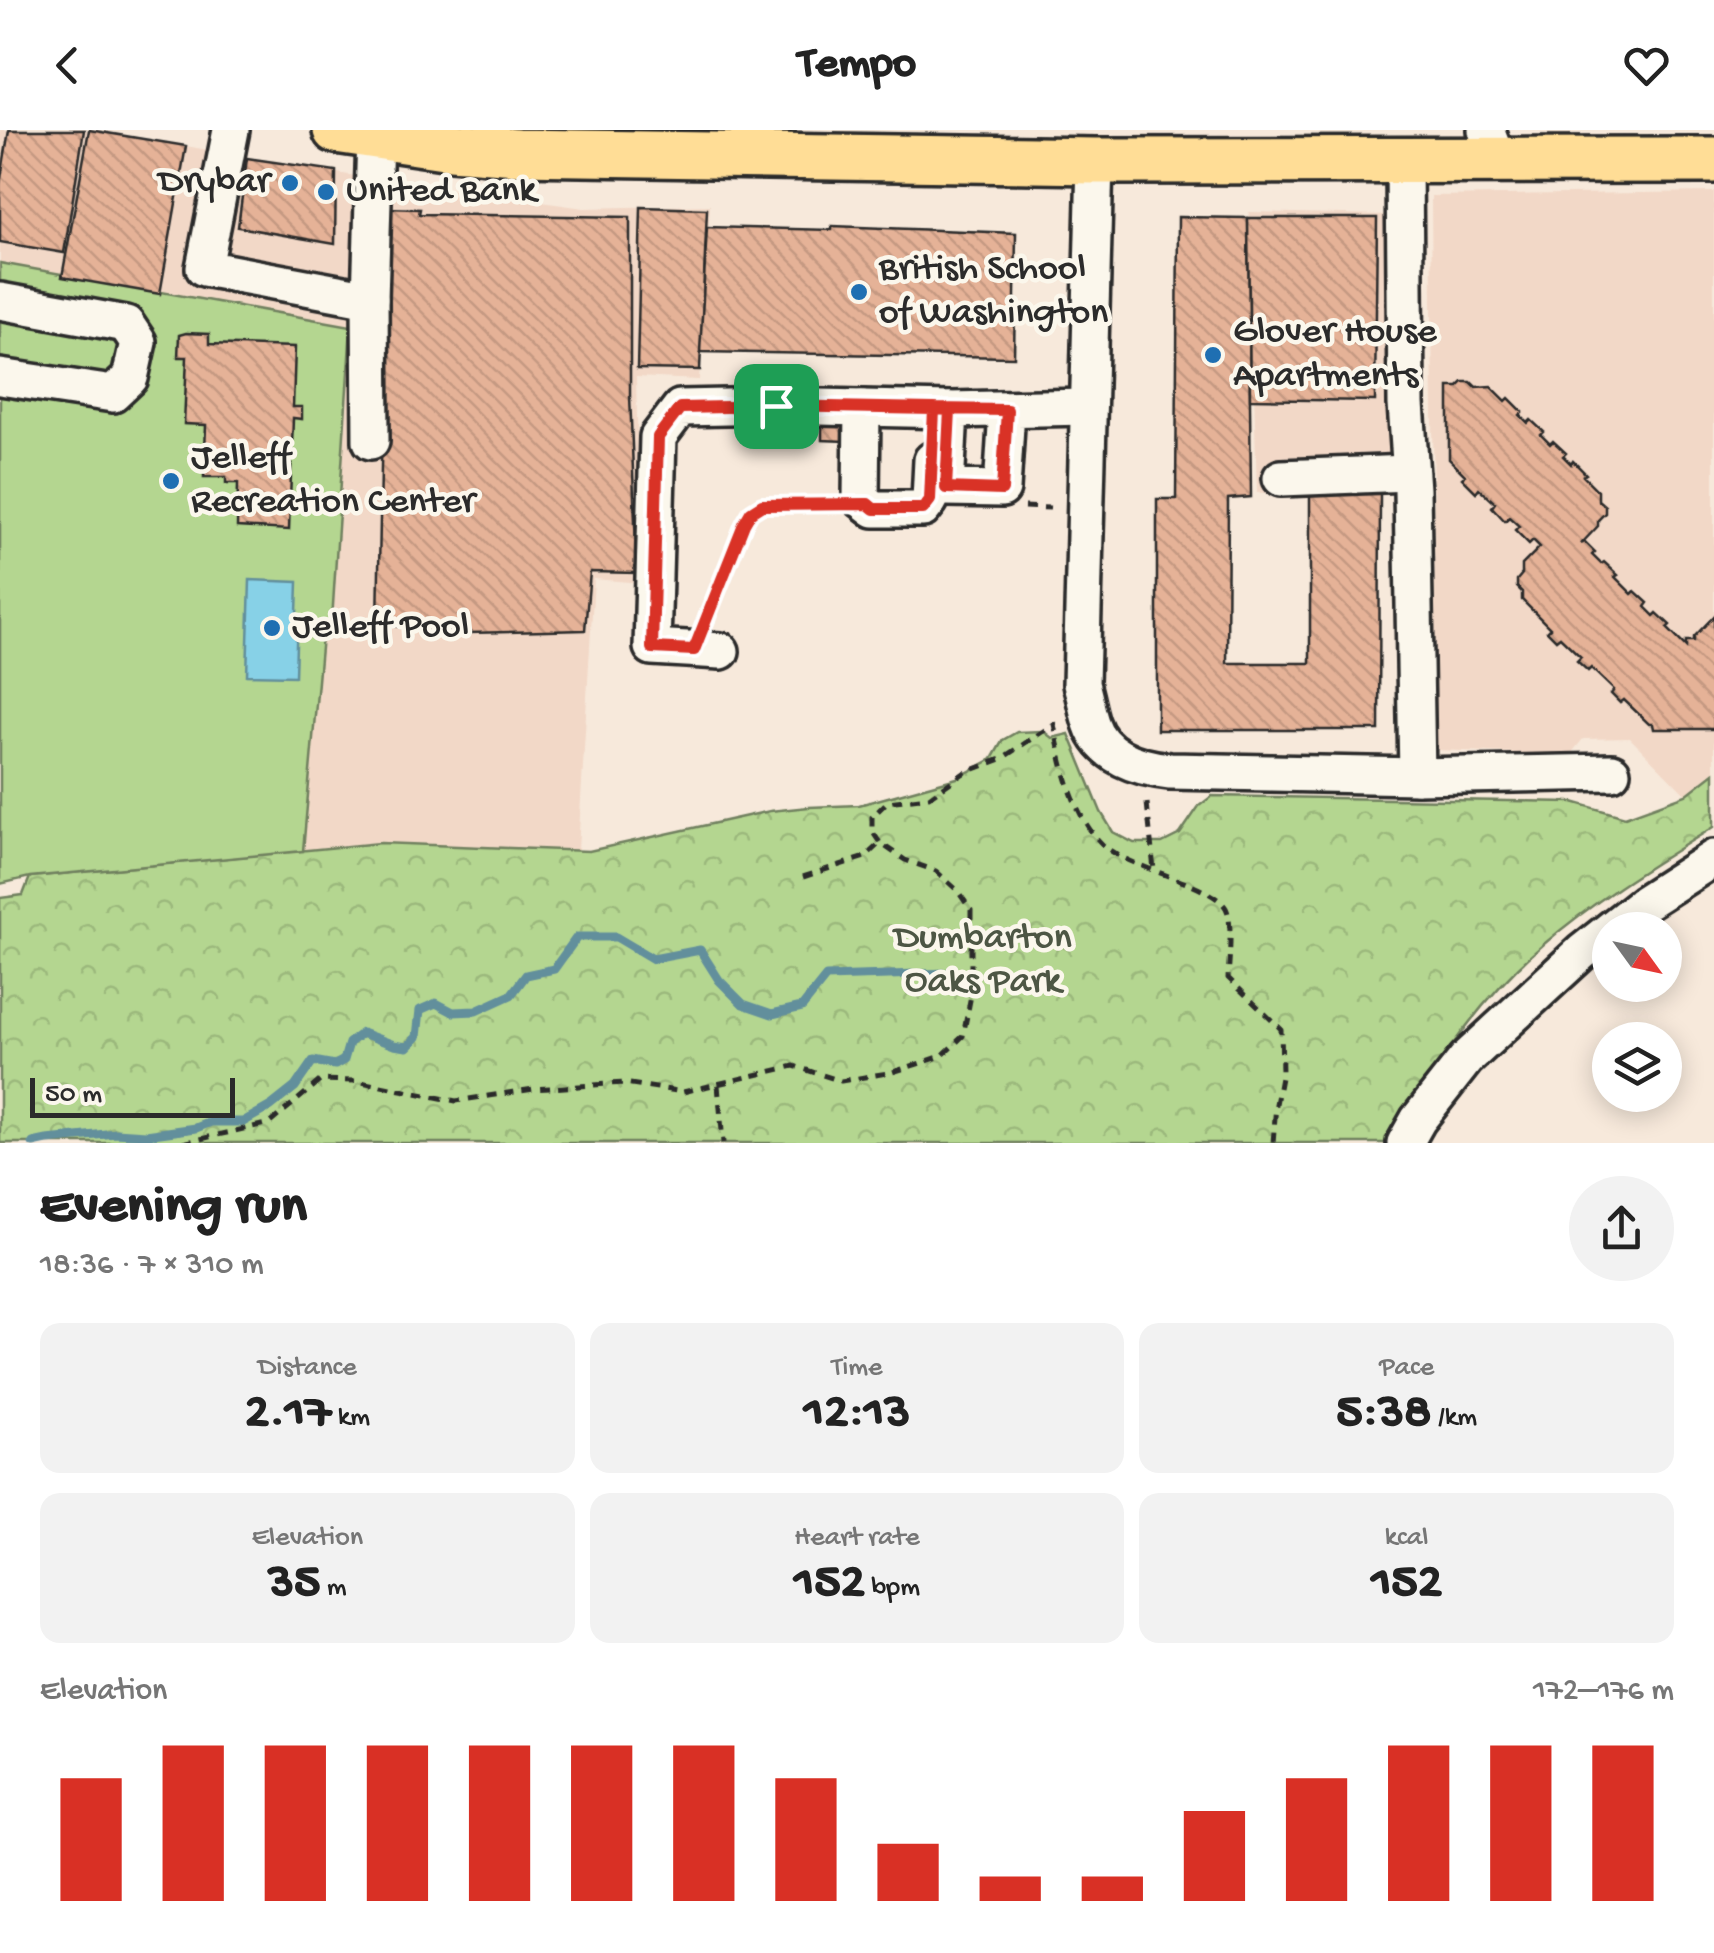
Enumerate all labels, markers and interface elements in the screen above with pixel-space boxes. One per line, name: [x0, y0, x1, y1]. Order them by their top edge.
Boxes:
icon: back: [40, 38, 95, 93]
icon: heart: [1619, 38, 1674, 93]
text: Tempo: [798, 39, 916, 92]
place label: Drybar: [155, 161, 274, 205]
place label: United Bank: [346, 170, 539, 214]
marker: Drybar: [279, 172, 301, 194]
marker: United Bank: [315, 181, 337, 203]
place label: British School of Washington: [878, 248, 1108, 336]
marker: British School of Washington: [848, 281, 870, 303]
place label: Glover House Apartments: [1233, 311, 1437, 399]
marker: Glover House Apartments: [1202, 344, 1224, 366]
pin: [734, 364, 819, 449]
icon: arrive: [749, 379, 804, 434]
place label: Jelleff Recreation Center: [191, 437, 479, 525]
marker: Jelleff Recreation Center: [160, 470, 182, 492]
place label: Jelleff Pool: [292, 606, 469, 650]
marker: Jelleff Pool: [261, 617, 283, 639]
north arrow: [1592, 912, 1682, 1002]
map controls: [1592, 912, 1682, 1112]
park label: Dumbarton Oaks Park: [891, 917, 1072, 1005]
button: layers: [1592, 1022, 1682, 1112]
scale bar: [30, 1073, 235, 1118]
text: 50 m: [45, 1079, 102, 1112]
button: share: [1569, 1176, 1674, 1281]
text: Evening run: [40, 1177, 307, 1241]
text: 18:36 · 7 × 310 m: [40, 1247, 264, 1285]
text: Distance: [258, 1352, 357, 1385]
text: Time: [831, 1352, 883, 1385]
text: Pace: [1379, 1352, 1434, 1385]
text: 2.17: [245, 1385, 331, 1444]
text: 12:13: [804, 1385, 910, 1444]
text: 5:38: [1336, 1385, 1431, 1444]
text: km: [331, 1402, 370, 1435]
text: /km: [1431, 1402, 1477, 1435]
text: Elevation: [252, 1522, 363, 1555]
text: Heart rate: [794, 1522, 920, 1555]
text: kcal: [1385, 1522, 1429, 1555]
text: 35: [268, 1555, 320, 1614]
text: 152: [794, 1555, 865, 1614]
text: 152: [1371, 1555, 1442, 1614]
text: m: [320, 1572, 347, 1605]
text: bpm: [865, 1572, 920, 1605]
text: Elevation: [40, 1673, 167, 1711]
text: 172–176 m: [1533, 1673, 1674, 1711]

